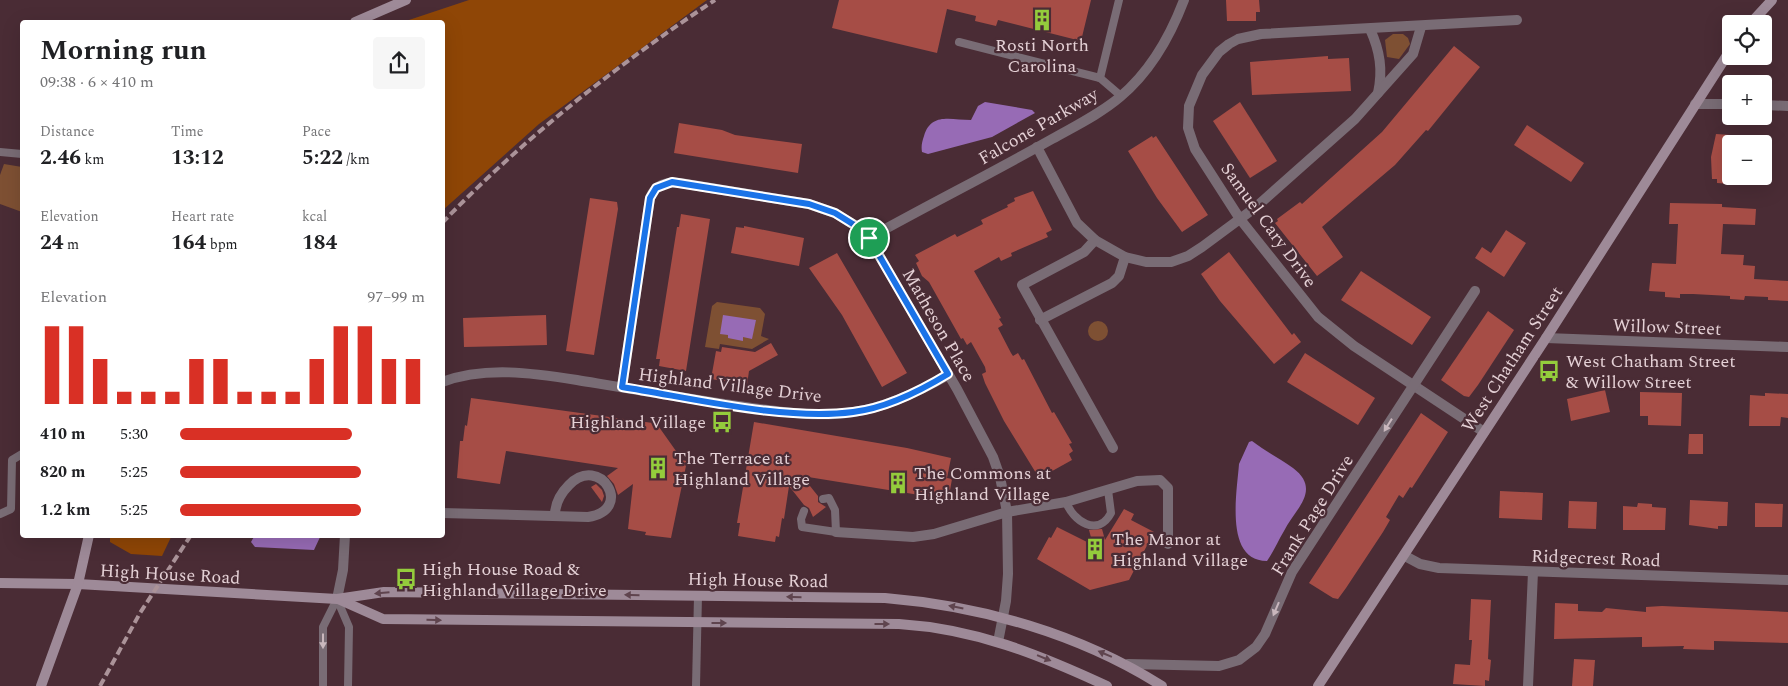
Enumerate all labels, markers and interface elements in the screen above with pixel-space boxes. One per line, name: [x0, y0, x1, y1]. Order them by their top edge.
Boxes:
building icon: Rosti North Carolina: [1029, 7, 1055, 33]
map controls: [1722, 15, 1772, 185]
button: locate: [1722, 15, 1772, 65]
text: Morning run: [40, 29, 207, 72]
place label: Rosti North Carolina: [995, 32, 1089, 80]
button: share: [373, 37, 425, 89]
text: 09:38 · 6 × 410 m: [40, 70, 154, 94]
button: +: [1722, 75, 1772, 125]
street label: Falcone Parkway: [973, 80, 1105, 172]
text: Distance: [40, 121, 95, 142]
text: Time: [171, 121, 204, 142]
text: Pace: [302, 121, 331, 142]
button: −: [1722, 135, 1772, 185]
text: 2.46: [40, 142, 81, 174]
text: 13:12: [171, 142, 224, 174]
text: 5:22: [302, 142, 343, 174]
text: km: [81, 149, 104, 170]
text: /km: [343, 149, 370, 170]
street label: Samuel Cary Drive: [1214, 157, 1323, 294]
text: Elevation: [40, 206, 99, 227]
text: Heart rate: [171, 206, 234, 227]
text: kcal: [302, 206, 327, 227]
pin: [848, 217, 890, 259]
icon: arrive: [855, 224, 883, 252]
text: 24: [40, 227, 64, 259]
text: 164: [171, 227, 206, 259]
text: 184: [302, 227, 337, 259]
text: m: [64, 234, 79, 255]
text: bpm: [206, 234, 238, 255]
street label: Matheson Place: [895, 264, 982, 387]
street label: West Chatham Street: [1455, 281, 1570, 438]
text: Elevation: [40, 285, 107, 309]
text: 97–99 m: [367, 285, 425, 309]
street label: Willow Street: [1612, 312, 1722, 343]
place label: West Chatham Street & Willow Street: [1566, 348, 1736, 396]
bus stop icon: West Chatham Street & Willow Street: [1536, 358, 1562, 384]
street label: Highland Village Drive: [637, 361, 823, 410]
place label: Highland Village: [570, 409, 706, 436]
bus stop icon: Highland Village: [709, 409, 735, 435]
one-way arrow: [1383, 419, 1392, 432]
text: 410 m: [40, 422, 85, 446]
text: 5:30: [120, 422, 148, 446]
place label: The Terrace at Highland Village: [674, 445, 810, 493]
street label: Frank Page Drive: [1264, 449, 1361, 581]
building icon: The Terrace at Highland Village: [645, 455, 671, 481]
text: 820 m: [40, 460, 85, 484]
text: 5:25: [120, 460, 148, 484]
place label: The Commons at Highland Village: [914, 460, 1051, 508]
building icon: The Commons at Highland Village: [885, 470, 911, 496]
text: 1.2 km: [40, 498, 90, 522]
text: 5:25: [120, 498, 148, 522]
place label: The Manor at Highland Village: [1112, 526, 1248, 574]
building icon: The Manor at Highland Village: [1082, 536, 1108, 562]
street label: Ridgecrest Road: [1531, 543, 1661, 574]
place label: High House Road & Highland Village Drive: [422, 556, 607, 604]
street label: High House Road: [99, 557, 241, 592]
bus stop icon: High House Road & Highland Village Drive: [393, 566, 419, 592]
street label: High House Road: [687, 566, 829, 595]
one-way arrow: [373, 590, 389, 598]
one-way arrow: [623, 591, 639, 599]
one-way arrow: [786, 593, 802, 601]
one-way arrow: [1272, 602, 1280, 616]
one-way arrow: [948, 603, 964, 611]
one-way arrow: [426, 616, 442, 624]
one-way arrow: [711, 619, 727, 627]
one-way arrow: [874, 620, 890, 628]
one-way arrow: [319, 633, 327, 649]
one-way arrow: [1098, 650, 1112, 658]
one-way arrow: [1036, 655, 1051, 662]

